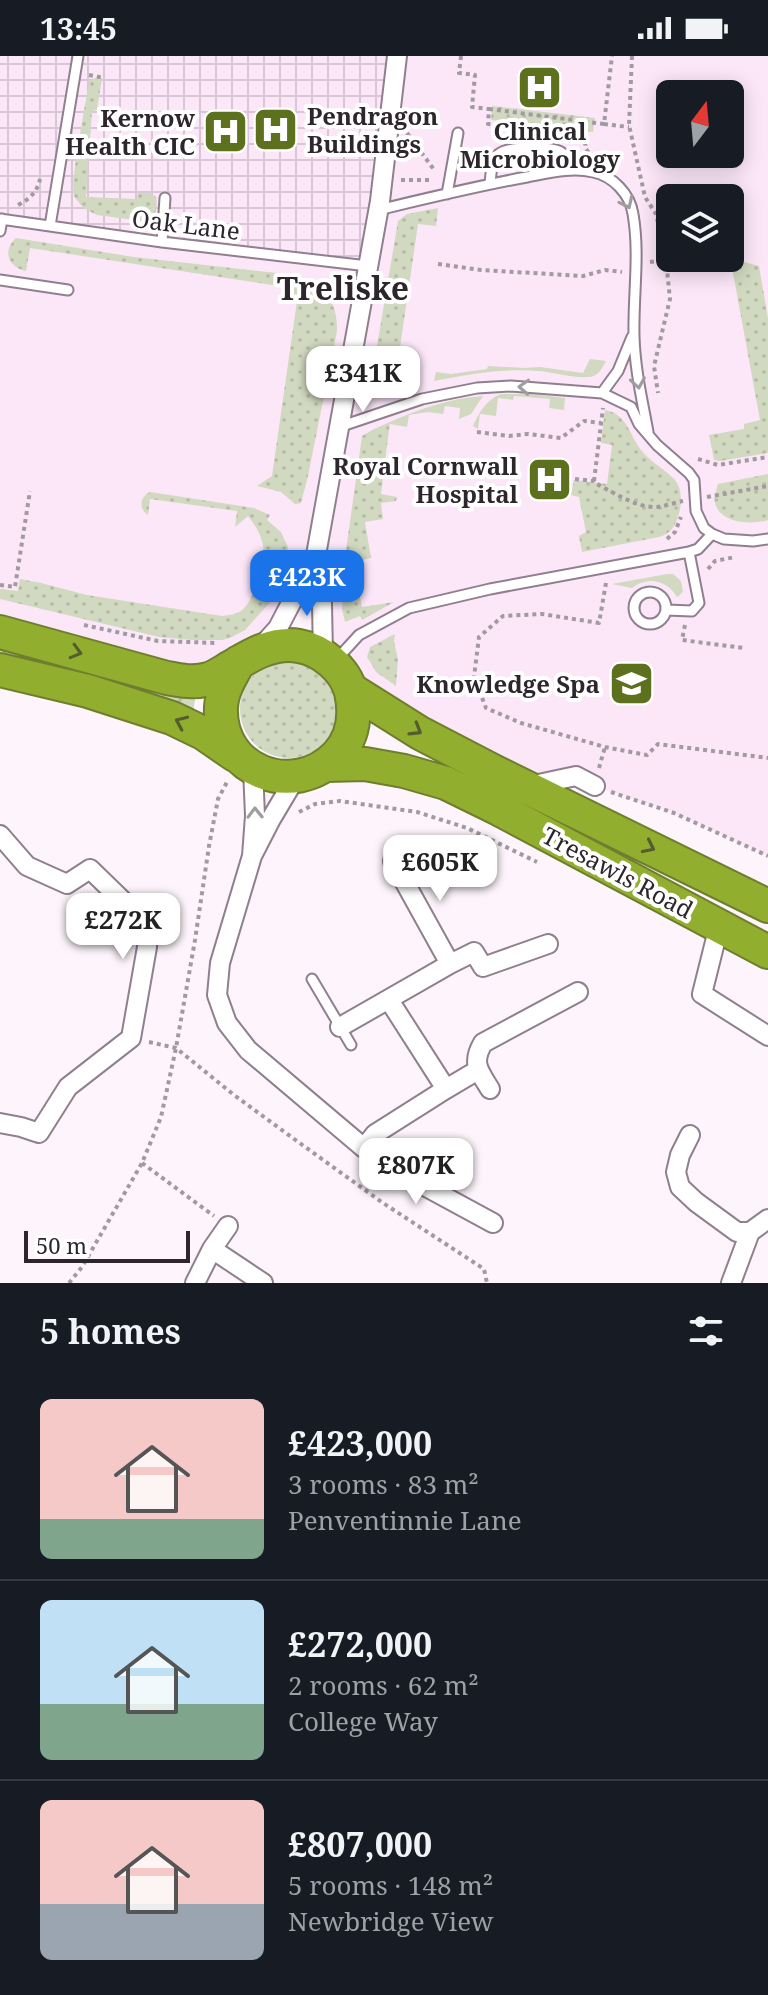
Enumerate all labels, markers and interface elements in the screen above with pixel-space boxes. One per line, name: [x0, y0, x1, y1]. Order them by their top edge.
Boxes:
text: 13:45: [40, 8, 117, 49]
hospital icon: Clinical Microbiology: [516, 64, 564, 112]
north arrow: [656, 80, 744, 168]
map controls: [656, 80, 744, 272]
place label: Pendragon Buildings: [307, 99, 438, 160]
place label: Kernow Health CIC: [65, 101, 195, 162]
hospital icon: Pendragon Buildings: [252, 105, 300, 153]
hospital icon: Kernow Health CIC: [202, 107, 250, 155]
place label: Clinical Microbiology: [460, 114, 620, 175]
button: layers: [656, 184, 744, 272]
one-way arrow: [618, 194, 634, 209]
street label: Oak Lane: [130, 201, 242, 247]
district label: Treliske: [277, 266, 409, 309]
pin: £341K: [307, 346, 419, 414]
text: £341K: [324, 354, 402, 390]
one-way arrow: [629, 376, 646, 390]
one-way arrow: [517, 379, 530, 396]
place label: Royal Cornwall Hospital: [332, 449, 519, 510]
hospital icon: Royal Cornwall Hospital: [525, 455, 573, 503]
pin: £423K: [251, 550, 363, 618]
text: £423K: [268, 558, 346, 594]
one-way arrow: [68, 642, 82, 659]
school or university icon: Knowledge Spa: [607, 659, 655, 707]
place label: Knowledge Spa: [416, 667, 600, 700]
one-way arrow: [175, 716, 190, 732]
one-way arrow: [407, 720, 422, 736]
one-way arrow: [246, 806, 264, 819]
street label: Tresawls Road: [537, 818, 699, 926]
pin: £605K: [384, 835, 496, 903]
one-way arrow: [640, 837, 655, 852]
text: £605K: [401, 843, 479, 879]
pin: £272K: [67, 893, 179, 961]
text: £272K: [84, 901, 162, 937]
pin: £807K: [360, 1138, 472, 1206]
text: £807K: [377, 1146, 455, 1182]
scale bar: [24, 1227, 190, 1263]
text: 50 m: [36, 1230, 87, 1260]
text: 5 homes: [40, 1308, 181, 1354]
icon: filters: [684, 1309, 728, 1353]
text: £423,000: [288, 1420, 432, 1466]
icon: home: [104, 1431, 200, 1527]
text: 3 rooms · 83 m²: [288, 1466, 479, 1502]
text: Penventinnie Lane: [288, 1502, 522, 1538]
text: £272,000: [288, 1621, 432, 1667]
icon: home: [104, 1632, 200, 1728]
text: 2 rooms · 62 m²: [288, 1667, 479, 1703]
text: College Way: [288, 1703, 438, 1739]
text: £807,000: [288, 1821, 432, 1867]
icon: home: [104, 1832, 200, 1928]
text: 5 rooms · 148 m²: [288, 1867, 493, 1903]
text: Newbridge View: [288, 1903, 494, 1939]

